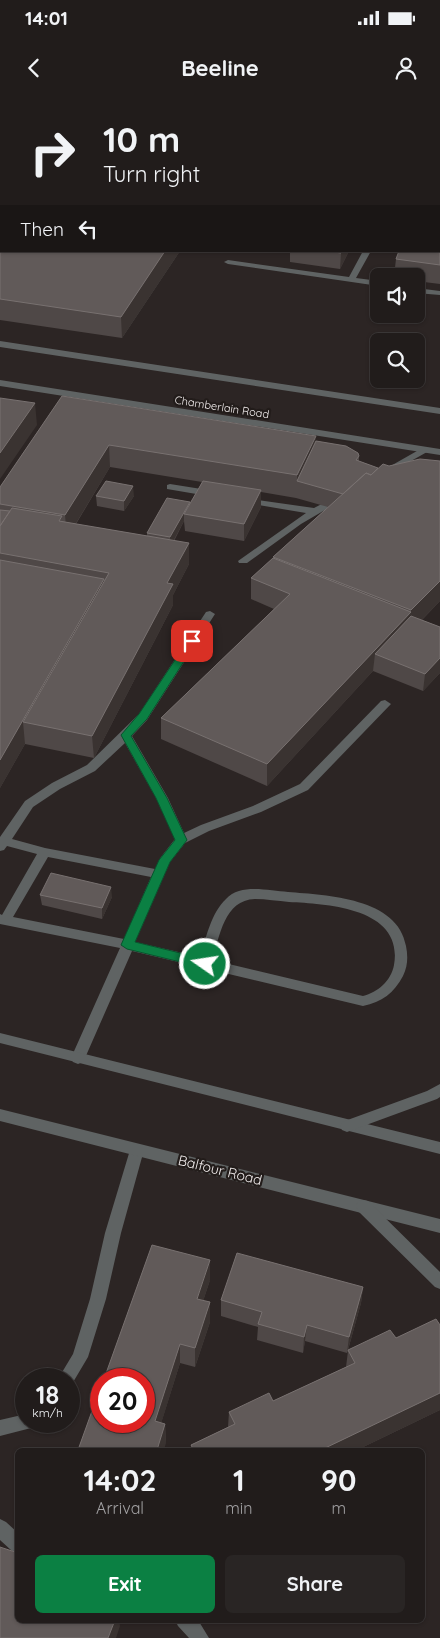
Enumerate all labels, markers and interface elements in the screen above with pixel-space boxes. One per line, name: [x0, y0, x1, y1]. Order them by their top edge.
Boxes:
text: 14:01: [25, 6, 68, 30]
icon: back: [20, 54, 48, 82]
text: Beeline: [181, 54, 259, 82]
icon: person: [392, 54, 420, 82]
text: 10 m: [103, 117, 180, 161]
icon: right: [20, 120, 85, 185]
text: Turn right: [103, 160, 200, 188]
icon: left: [74, 215, 102, 243]
text: Then: [20, 217, 64, 241]
map controls: [370, 268, 425, 388]
button: sound: [370, 268, 425, 323]
button: search: [370, 333, 425, 388]
street label: Chamberlain Road: [174, 393, 270, 421]
pin: [171, 620, 213, 662]
icon: arrive: [178, 627, 206, 655]
position arrow: [178, 937, 230, 989]
street label: Balfour Road: [176, 1151, 264, 1189]
speed limit sign: 20: [90, 1368, 155, 1433]
text: 18: [36, 1379, 59, 1410]
text: km/h: [32, 1405, 63, 1420]
text: 14:02: [84, 1461, 157, 1499]
text: 1: [233, 1461, 245, 1499]
text: 90: [321, 1461, 356, 1499]
text: Arrival: [96, 1498, 144, 1518]
text: min: [225, 1498, 252, 1518]
text: m: [331, 1498, 346, 1518]
button: Exit: [35, 1555, 215, 1613]
button: Share: [225, 1555, 405, 1613]

